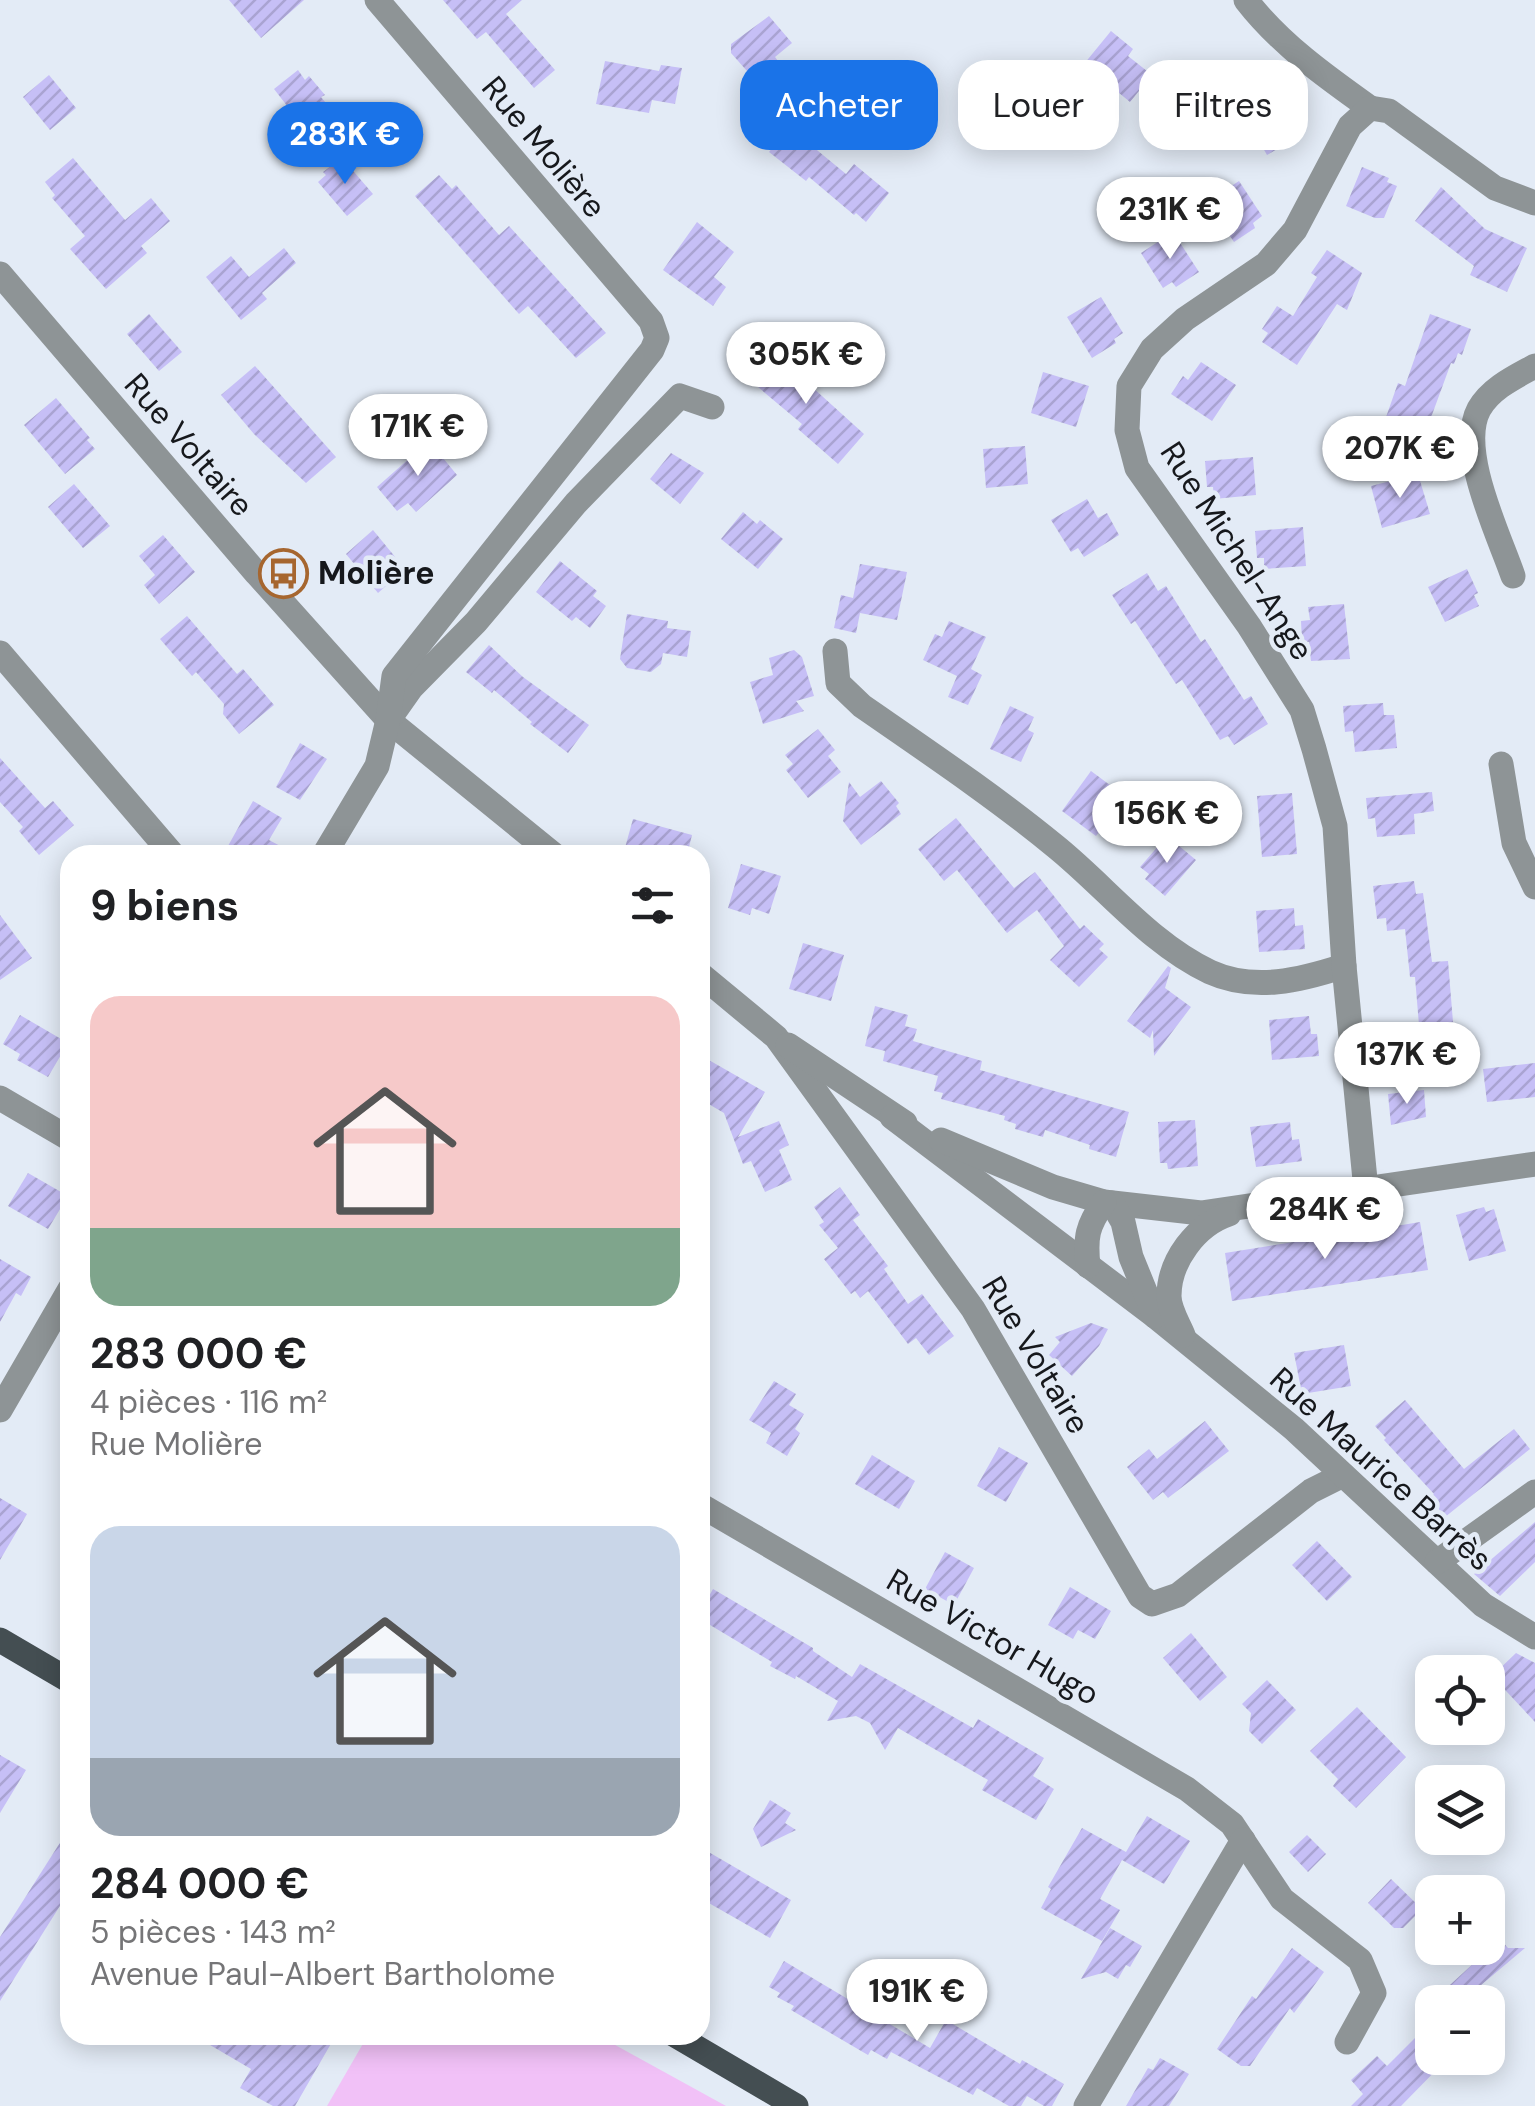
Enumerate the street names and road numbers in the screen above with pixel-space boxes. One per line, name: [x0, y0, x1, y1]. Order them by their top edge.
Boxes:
street label: Rue Molière: [473, 67, 615, 227]
street label: Rue Voltaire: [115, 365, 263, 525]
street label: Rue Michel-Ange: [1151, 434, 1323, 668]
street label: Rue Voltaire: [973, 1269, 1099, 1441]
street label: Rue Maurice Barrès: [1261, 1358, 1501, 1580]
street label: Rue Victor Hugo: [879, 1559, 1107, 1715]

